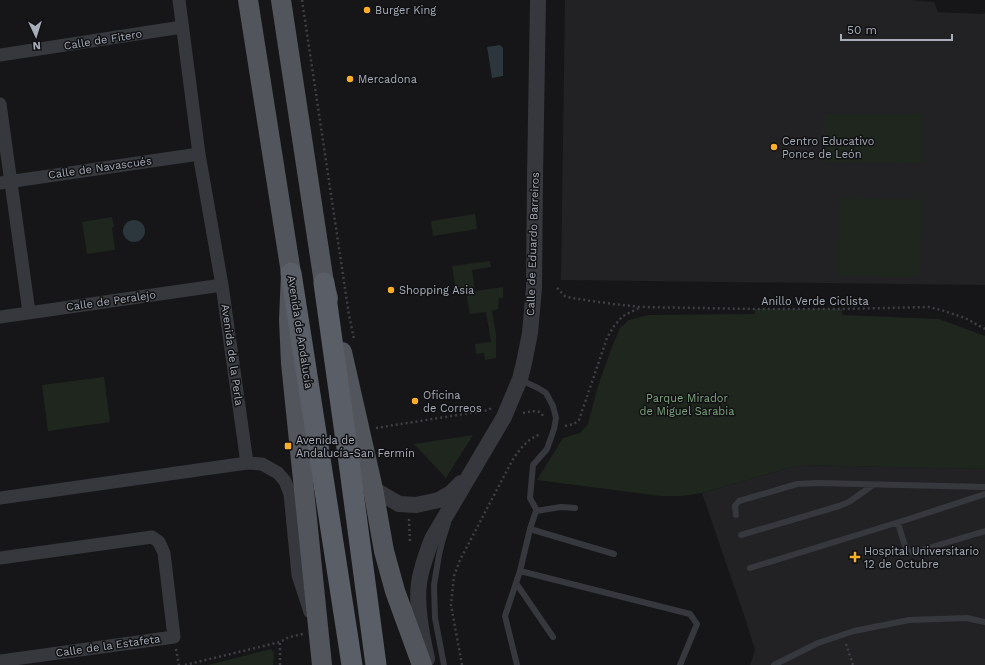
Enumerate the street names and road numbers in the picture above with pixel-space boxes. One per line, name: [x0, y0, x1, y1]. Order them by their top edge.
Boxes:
street label: Calle de Fitero: [63, 27, 143, 53]
street label: Calle de Navascués: [47, 154, 153, 182]
street label: Calle de Eduardo Barreiros: [524, 172, 542, 316]
street label: Avenida de Andalucía: [285, 274, 315, 390]
street label: Calle de Peralejo: [65, 288, 157, 314]
street label: Anillo Verde Ciclista: [761, 295, 869, 308]
street label: Avenida de la Perla: [218, 303, 246, 407]
street label: Calle de la Estafeta: [55, 632, 161, 660]

